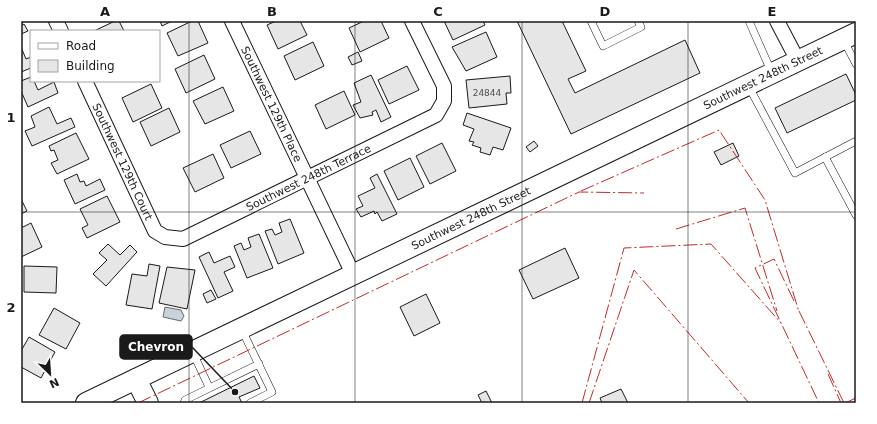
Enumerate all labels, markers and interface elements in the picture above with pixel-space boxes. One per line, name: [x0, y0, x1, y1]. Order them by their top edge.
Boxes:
text: A: [100, 4, 110, 19]
text: B: [267, 4, 277, 19]
text: C: [433, 4, 443, 19]
text: D: [600, 4, 611, 19]
text: E: [768, 4, 776, 19]
legend: [30, 30, 160, 82]
text: Road: [66, 39, 96, 53]
street label: Southwest 129th Place: [238, 44, 304, 164]
street label: Southwest 248th Street: [701, 44, 825, 112]
text: Building: [66, 59, 115, 73]
house number: 24844: [473, 88, 502, 98]
street label: Southwest 129th Court: [89, 101, 155, 223]
text: 1: [6, 110, 16, 125]
street label: Southwest 248th Terrace: [244, 142, 373, 214]
street label: Southwest 248th Street: [409, 184, 533, 253]
text: 2: [6, 300, 16, 315]
callout: Chevron: [120, 335, 192, 359]
text: Chevron: [128, 340, 184, 354]
north arrow: [30, 354, 70, 394]
text: N: [47, 375, 61, 390]

